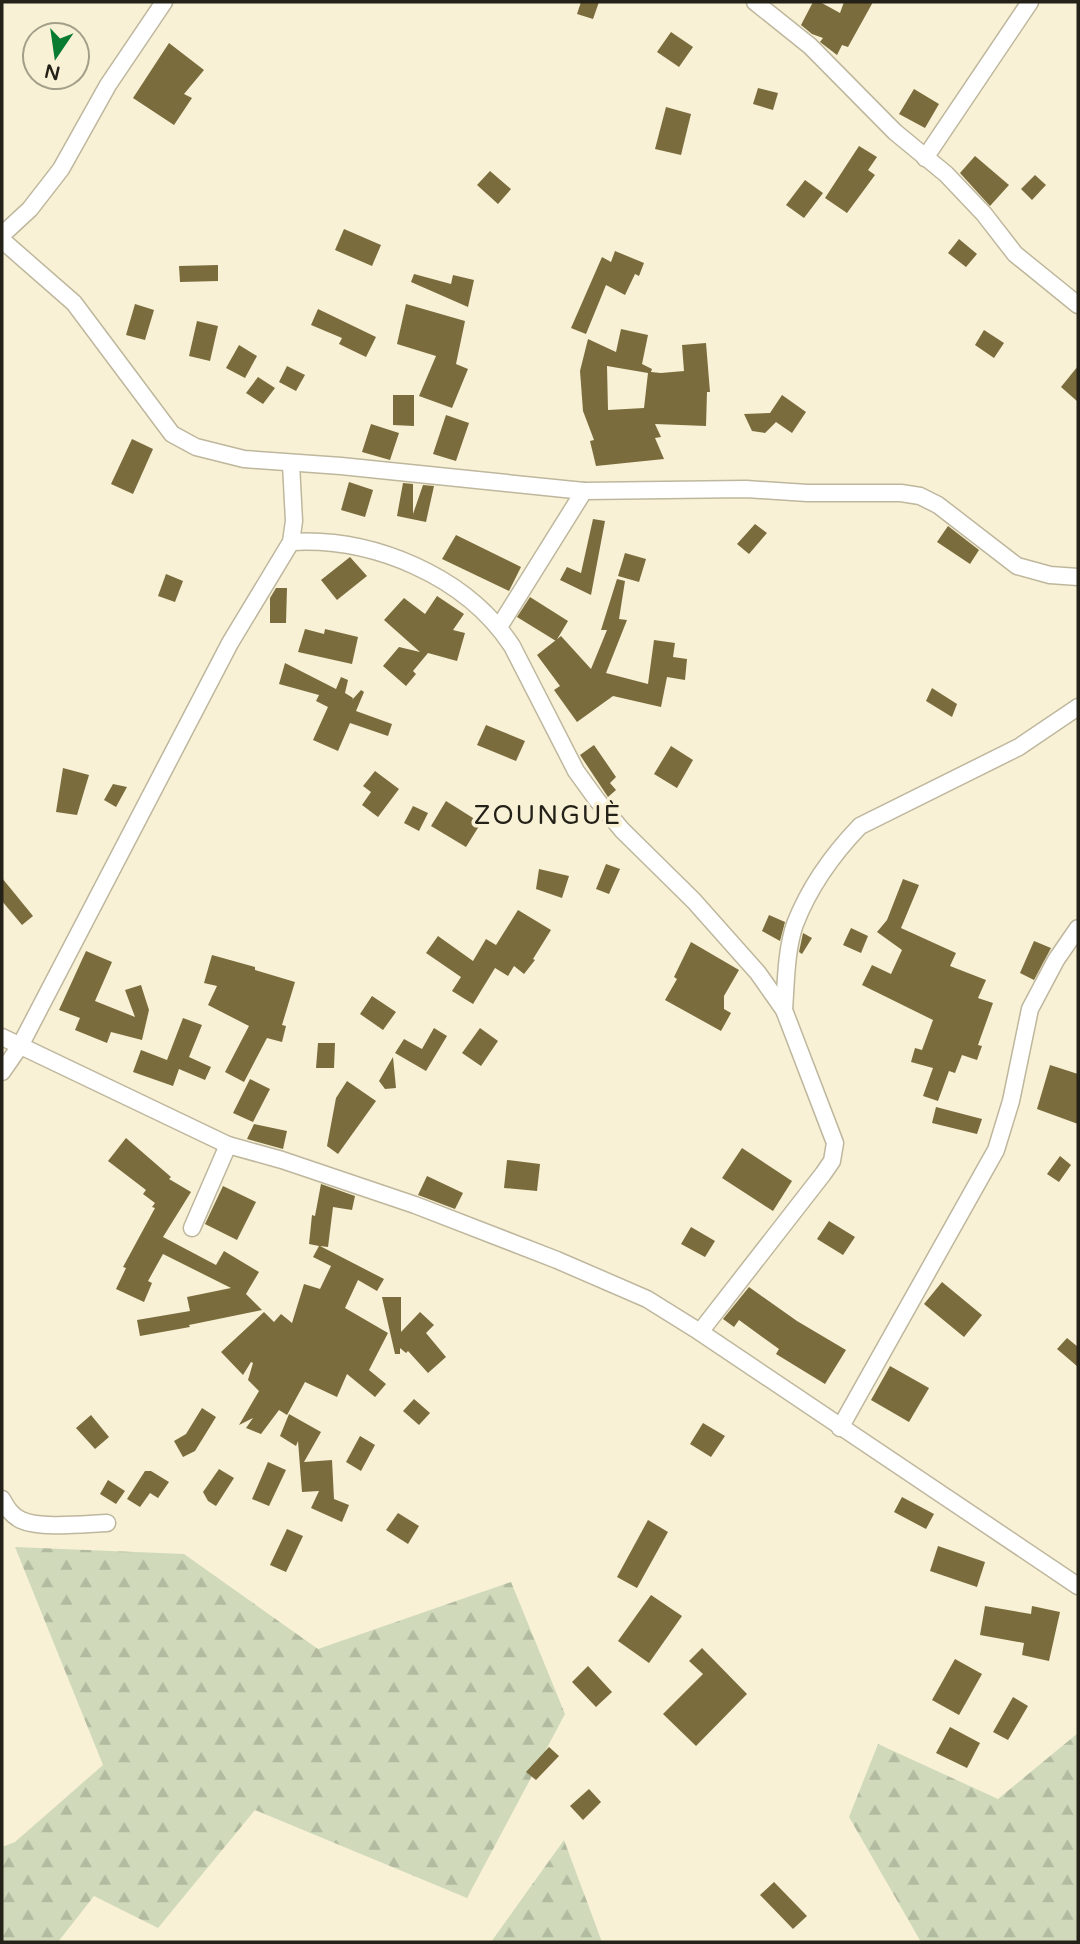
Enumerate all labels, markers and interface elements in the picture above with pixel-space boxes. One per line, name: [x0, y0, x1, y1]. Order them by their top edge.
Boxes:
north arrow: [21, 21, 91, 91]
text: N: [42, 59, 62, 84]
district label: ZOUNGUÈ: [474, 800, 622, 831]

